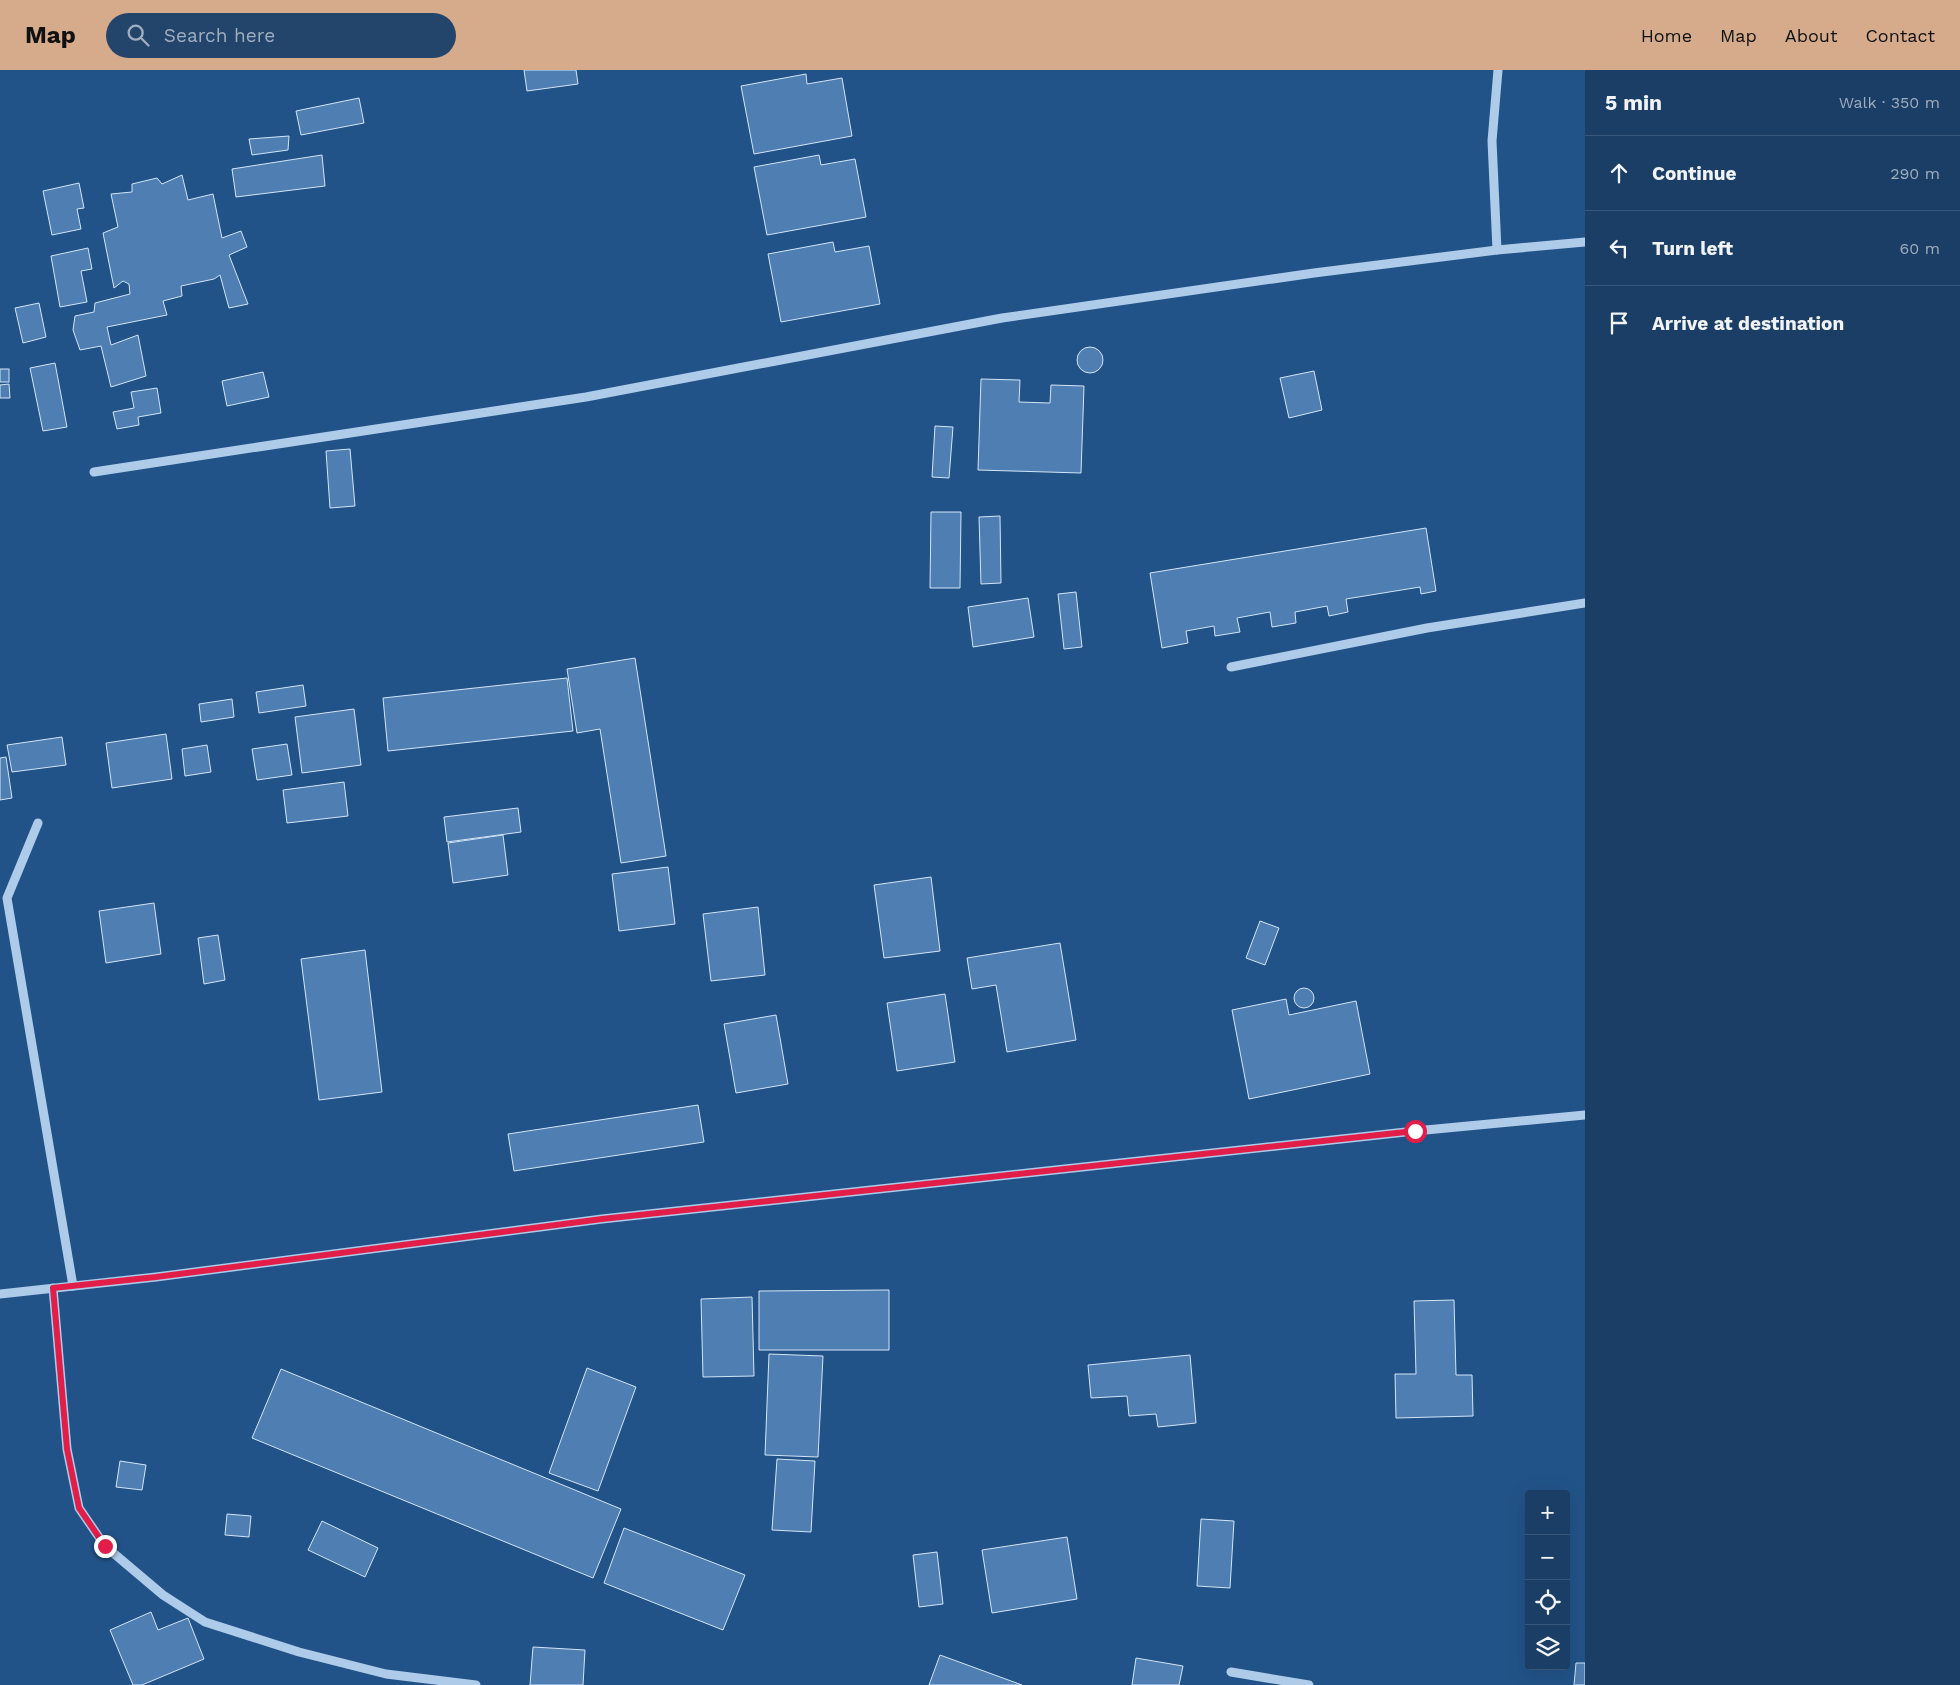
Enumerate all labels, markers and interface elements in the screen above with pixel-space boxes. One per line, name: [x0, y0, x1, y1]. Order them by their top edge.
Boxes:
search box: [106, 13, 456, 58]
text: Map: [25, 21, 76, 49]
icon: search: [124, 21, 152, 49]
text: Search here: [164, 24, 275, 47]
text: Home: [1641, 25, 1692, 46]
text: Map: [1720, 25, 1757, 46]
text: About: [1785, 25, 1837, 46]
text: Contact: [1865, 25, 1935, 46]
text: 5 min: [1605, 90, 1662, 115]
text: Walk · 350 m: [1839, 93, 1940, 112]
icon: ahead: [1605, 159, 1633, 187]
text: Continue: [1652, 162, 1736, 185]
text: 290 m: [1890, 164, 1940, 183]
icon: left: [1605, 234, 1633, 262]
text: Turn left: [1652, 237, 1733, 260]
text: 60 m: [1900, 239, 1940, 258]
icon: arrive: [1605, 309, 1633, 337]
text: Arrive at destination: [1652, 312, 1844, 335]
route start: [1404, 1120, 1427, 1143]
map controls: [1525, 1490, 1570, 1670]
button: +: [1525, 1490, 1570, 1535]
route end: [94, 1535, 117, 1558]
button: −: [1525, 1535, 1570, 1580]
button: locate: [1525, 1580, 1570, 1625]
button: layers: [1525, 1625, 1570, 1670]

